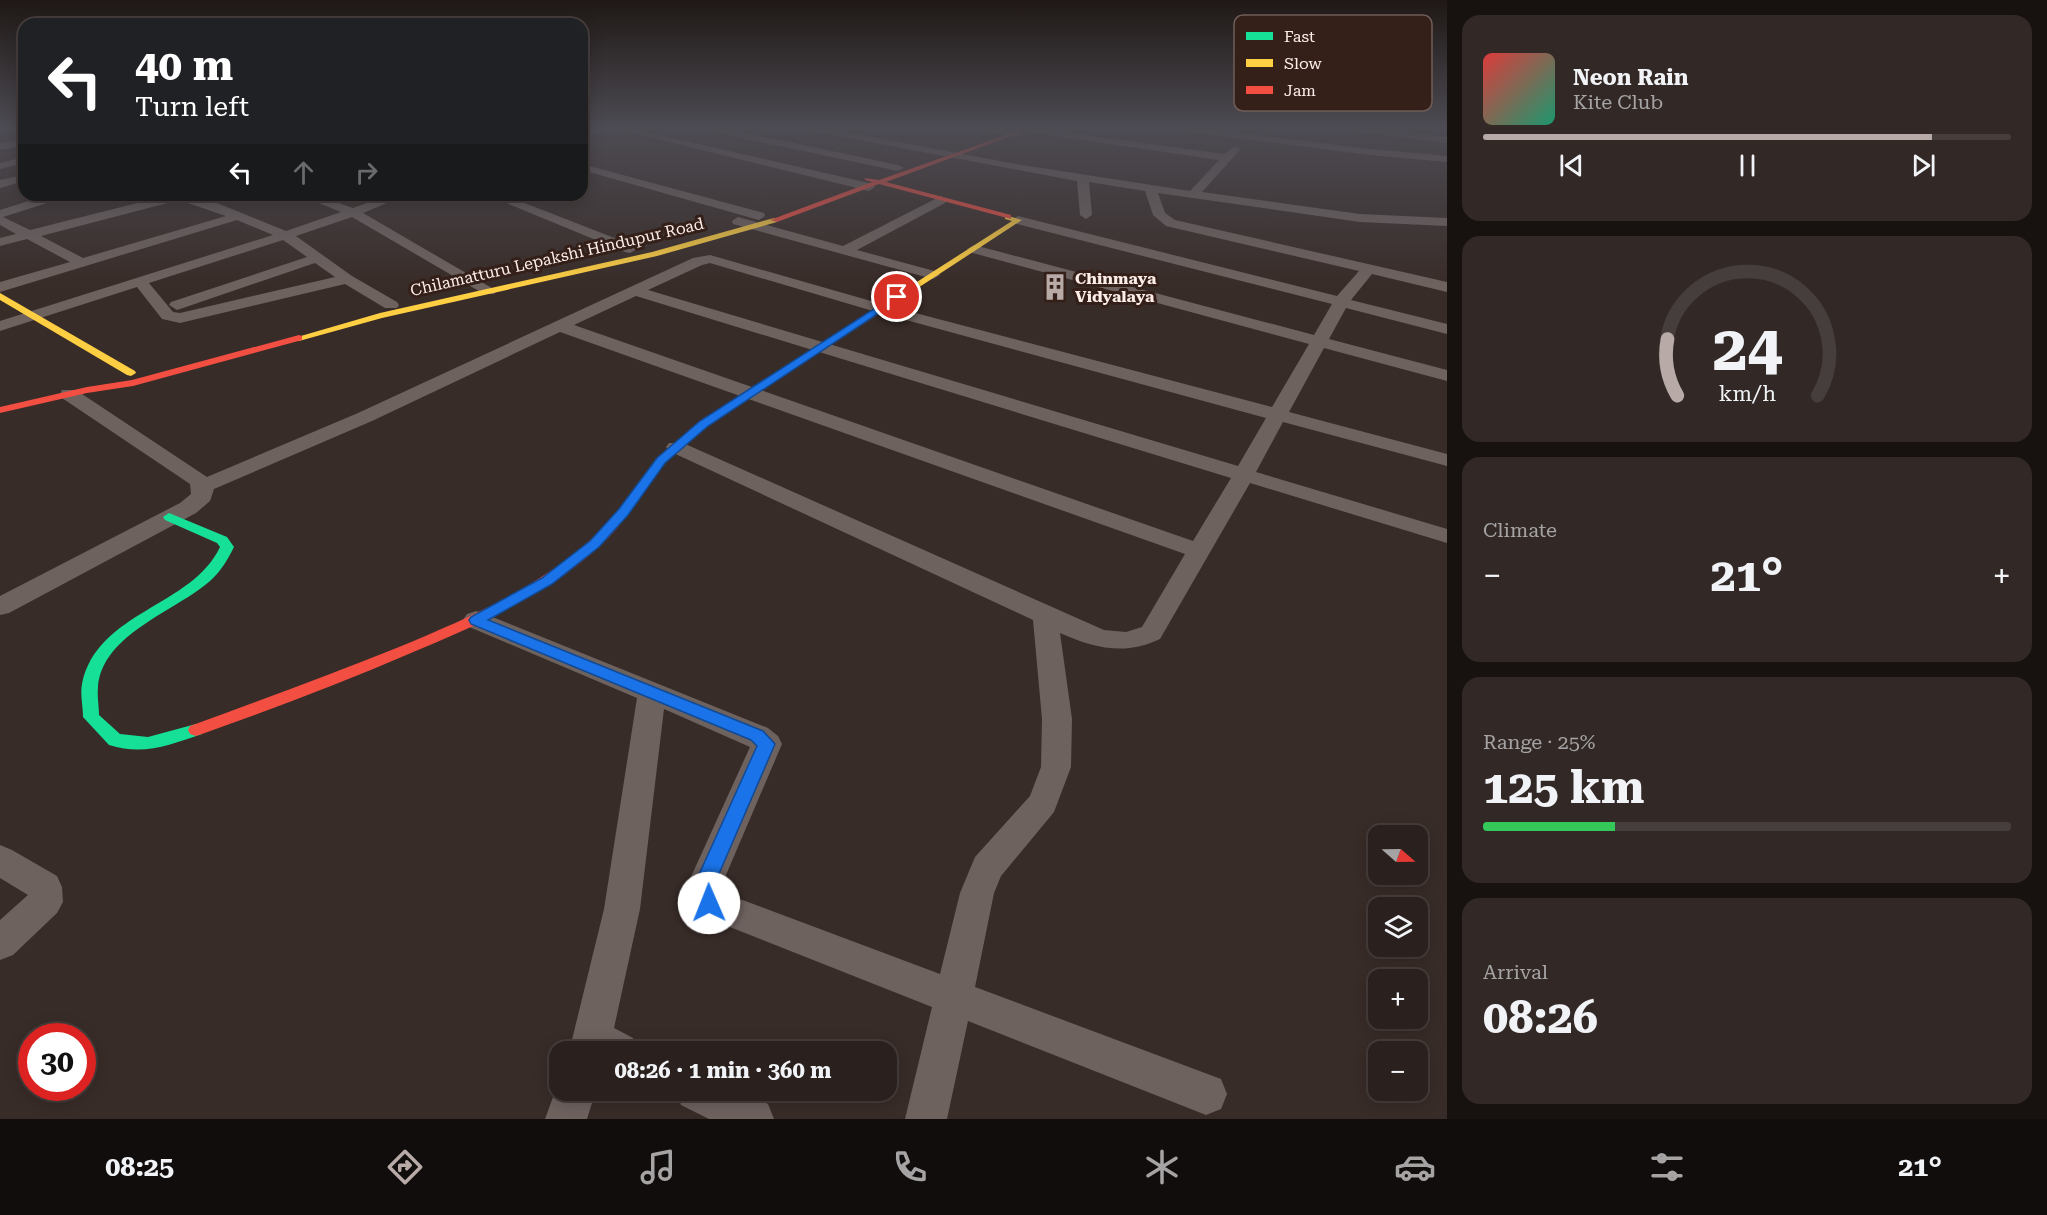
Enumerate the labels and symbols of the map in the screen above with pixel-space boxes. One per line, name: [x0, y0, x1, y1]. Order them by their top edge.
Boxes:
legend: [1234, 15, 1432, 111]
text: Fast: [1284, 27, 1315, 46]
text: Slow: [1284, 54, 1322, 73]
text: Jam: [1284, 81, 1316, 100]
street label: Chilamatturu Lepakshi Hindupur Road: [408, 214, 706, 300]
place label: Chinmaya Vidyalaya: [1075, 269, 1157, 306]
pin: [871, 271, 922, 322]
building icon: Chinmaya Vidyalaya: [1040, 272, 1070, 302]
north arrow: [1368, 825, 1428, 885]
position arrow: [677, 871, 741, 935]
speed limit sign: 30: [18, 1023, 96, 1101]

